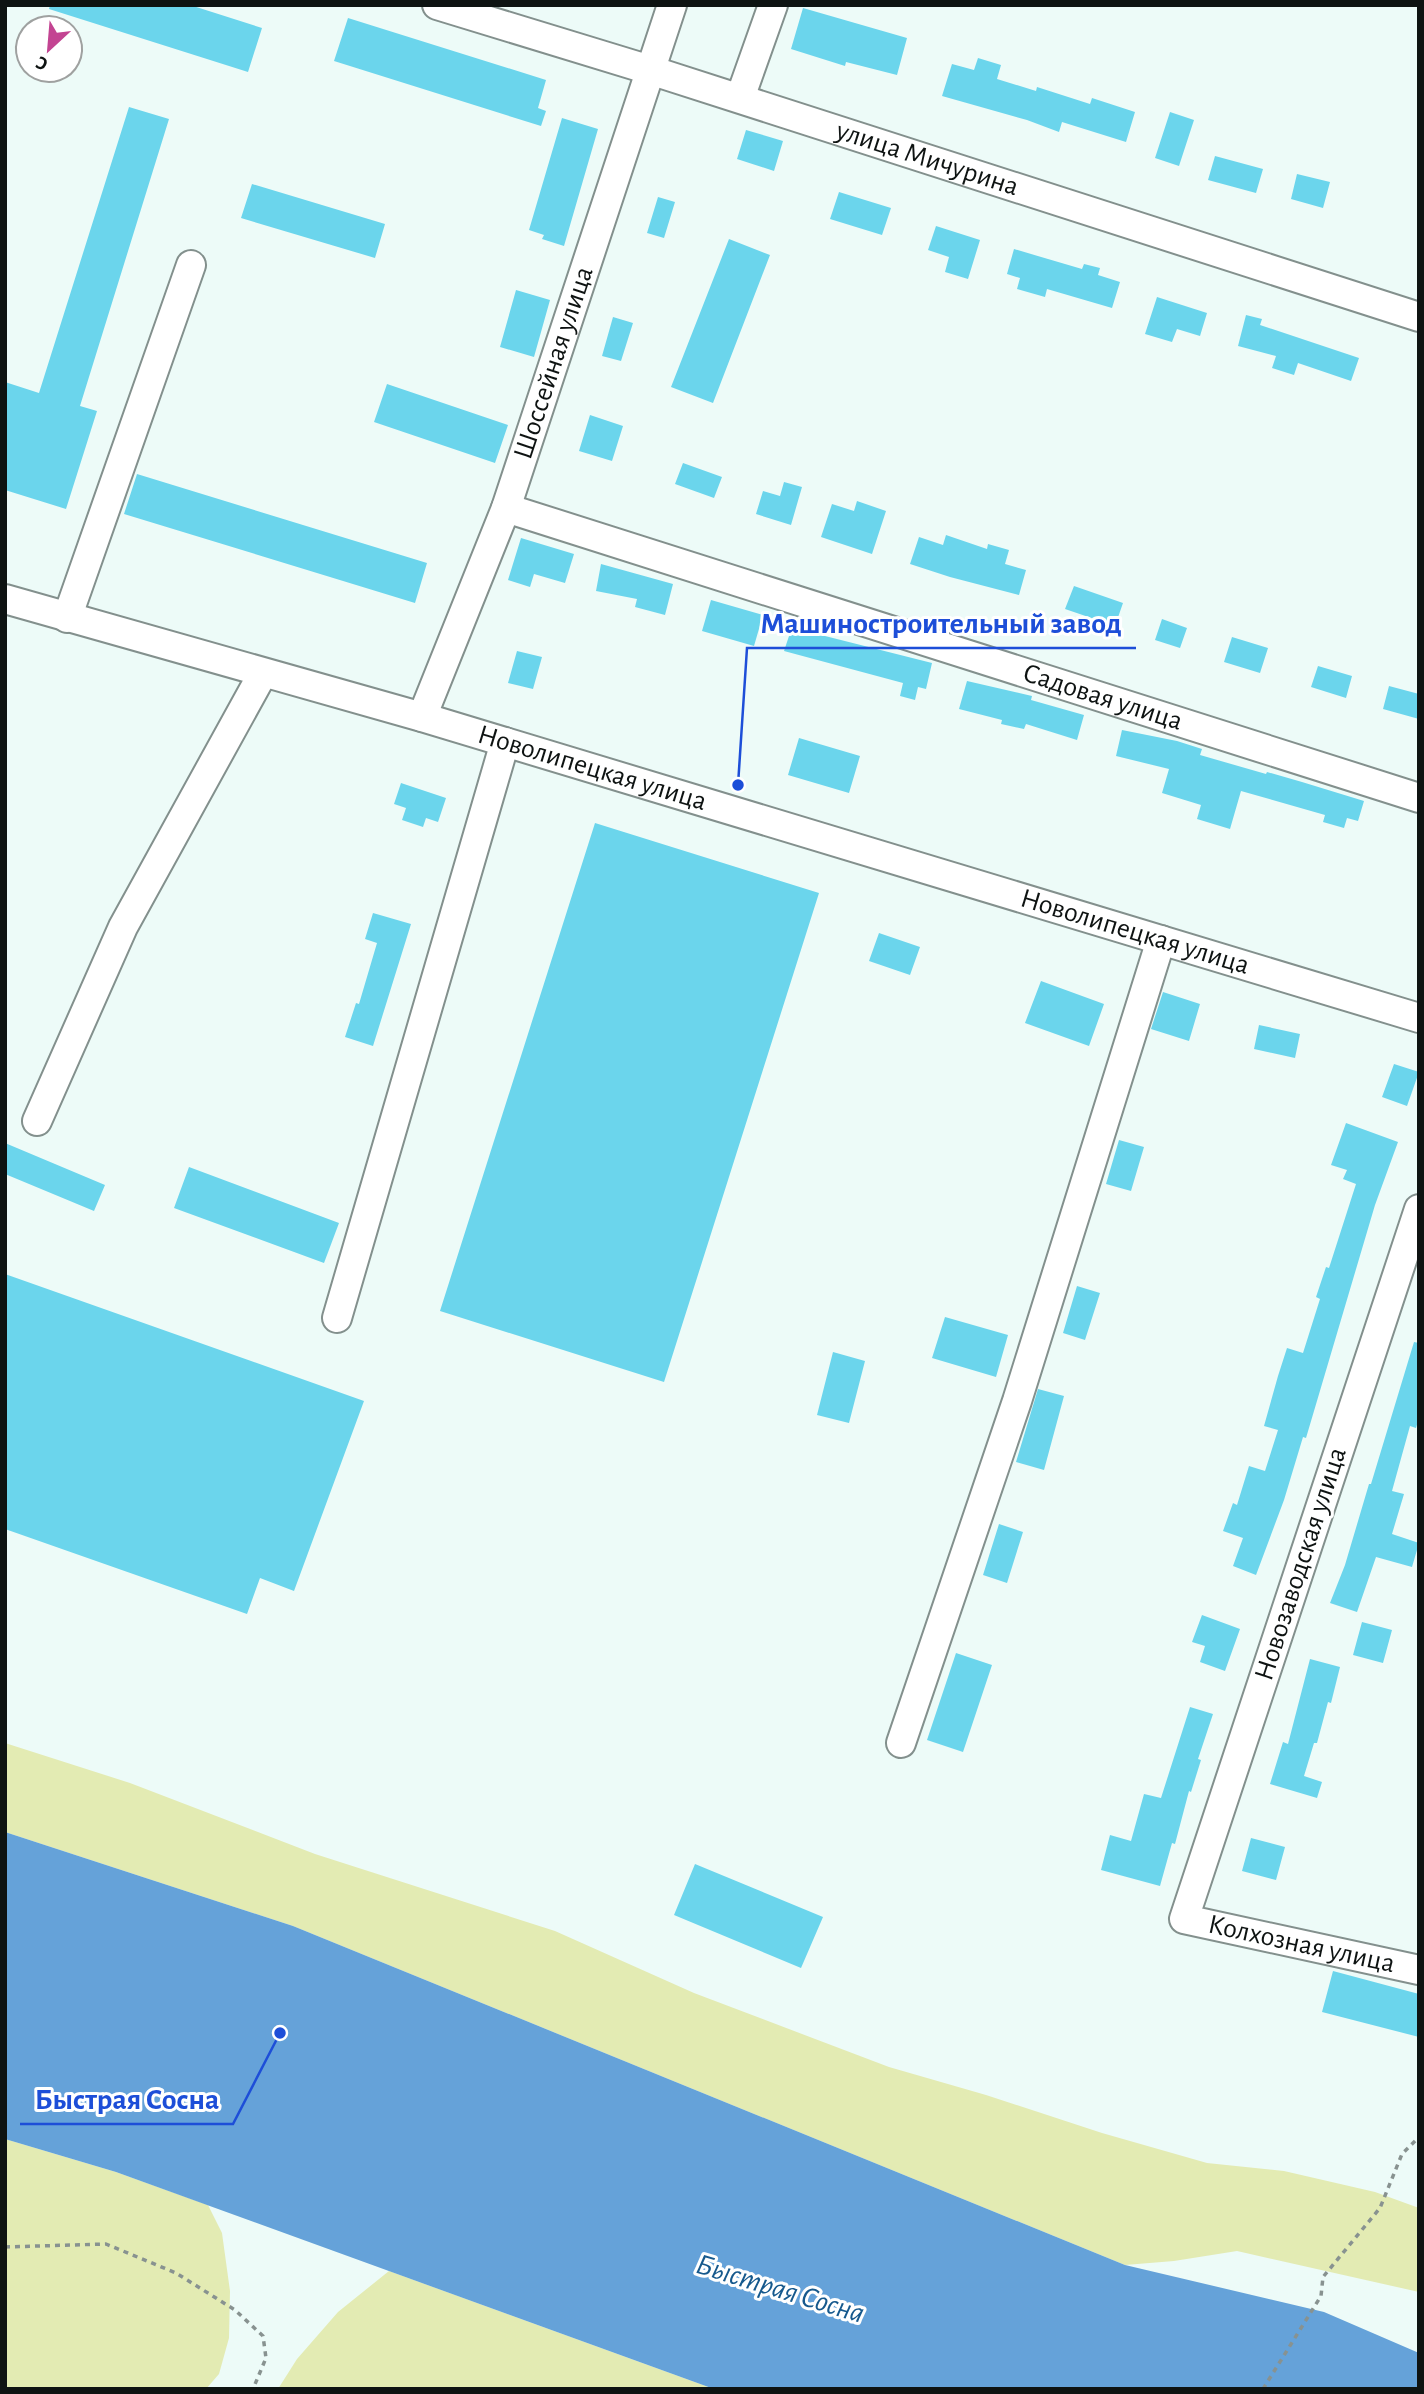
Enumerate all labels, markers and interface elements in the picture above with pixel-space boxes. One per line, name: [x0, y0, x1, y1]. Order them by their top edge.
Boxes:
north arrow: [14, 14, 84, 84]
text: С: [33, 52, 51, 74]
street label: улица Мичурина: [832, 116, 1022, 201]
street label: Шоссейная улица: [509, 263, 599, 463]
callout: Машиностроительный завод: [747, 597, 1136, 648]
text: Машиностроительный завод: [760, 609, 1122, 639]
street label: Садовая улица: [1019, 659, 1186, 736]
street label: Новолипецкая улица: [474, 721, 710, 816]
street label: Новолипецкая улица: [1017, 884, 1253, 980]
street label: Новозаводская улица: [1250, 1444, 1352, 1684]
street label: Колхозная улица: [1205, 1911, 1398, 1978]
callout: Быстрая Сосна: [20, 2073, 233, 2124]
text: Быстрая Сосна: [35, 2085, 219, 2115]
water label: Быстрая Сосна: [692, 2249, 868, 2329]

